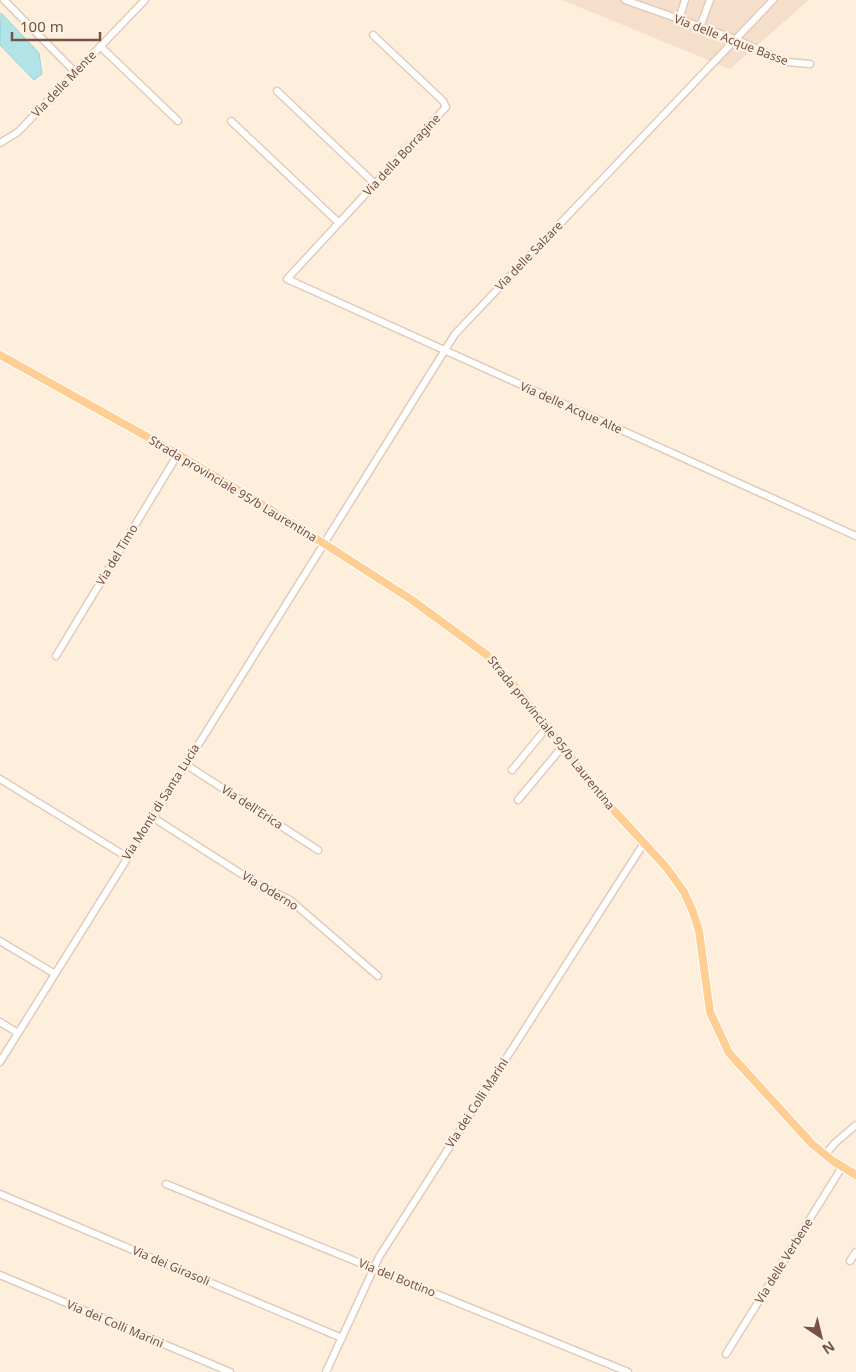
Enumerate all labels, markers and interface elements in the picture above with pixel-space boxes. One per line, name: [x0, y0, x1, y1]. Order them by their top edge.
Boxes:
scale bar: [12, 10, 100, 42]
street label: Via delle Acque Basse: [672, 10, 791, 69]
text: 100 m: [20, 16, 64, 36]
street label: Via delle Mente: [27, 46, 100, 121]
street label: Via della Borragine: [359, 110, 444, 199]
street label: Via delle Salzare: [491, 217, 566, 294]
street label: Via delle Acque Alte: [517, 377, 625, 438]
street label: Strada provinciale 95/b Laurentina: [146, 431, 321, 546]
street label: Via del Timo: [92, 521, 142, 589]
street label: Strada provinciale 95/b Laurentina: [484, 652, 619, 813]
street label: Via Monti di Santa Lucia: [118, 740, 203, 863]
street label: Via dell'Erica: [218, 780, 286, 833]
street label: Via Oderno: [239, 867, 302, 914]
street label: Via dei Colli Marini: [441, 1055, 512, 1151]
street label: Via delle Verbene: [751, 1215, 817, 1307]
street label: Via dei Girasoli: [130, 1242, 213, 1290]
street label: Via del Bottino: [356, 1254, 438, 1301]
street label: Via dei Colli Marini: [64, 1295, 166, 1352]
north arrow: [796, 1312, 846, 1362]
text: N: [819, 1337, 839, 1359]

